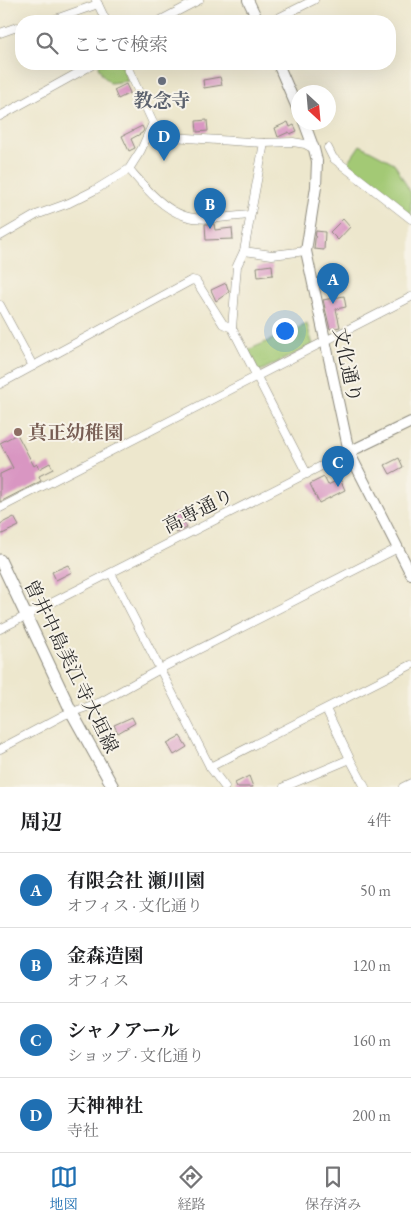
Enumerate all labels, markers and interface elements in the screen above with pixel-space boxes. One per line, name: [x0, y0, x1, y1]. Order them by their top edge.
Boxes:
search box: [15, 15, 396, 70]
icon: search: [33, 29, 61, 57]
text: ここで検索: [73, 32, 168, 57]
marker: 教念寺: [156, 75, 168, 87]
north arrow: [291, 85, 336, 130]
place label: 教念寺: [133, 88, 191, 113]
pin: D: [148, 120, 180, 161]
pin: B: [194, 188, 226, 229]
pin: A: [317, 263, 349, 304]
your location: [272, 318, 298, 344]
street label: 文化通り: [327, 325, 368, 405]
place label: 真正幼稚園: [28, 420, 123, 445]
marker: 真正幼稚園: [12, 426, 24, 438]
pin: C: [322, 446, 354, 487]
street label: 高専通り: [159, 482, 238, 539]
street label: 曽井中島美江寺大垣線: [19, 575, 124, 757]
text: 周辺: [20, 808, 62, 835]
text: 4件: [367, 810, 391, 831]
text: 有限会社 瀬川園: [67, 868, 205, 893]
text: A: [30, 880, 42, 901]
text: 50 m: [360, 880, 391, 901]
text: オフィス · 文化通り: [67, 895, 203, 916]
text: 金森造園: [67, 943, 143, 968]
text: B: [31, 955, 41, 976]
text: 120 m: [352, 955, 391, 976]
text: オフィス: [67, 970, 129, 991]
text: シャノアール: [67, 1018, 180, 1043]
text: C: [30, 1030, 42, 1051]
text: 160 m: [352, 1030, 391, 1051]
text: ショップ · 文化通り: [67, 1045, 204, 1066]
text: 天神神社: [67, 1093, 143, 1118]
text: D: [30, 1105, 42, 1126]
text: 200 m: [352, 1105, 391, 1126]
text: 寺社: [67, 1120, 99, 1141]
tab: 地図: [50, 1163, 78, 1213]
tab: 経路: [177, 1163, 205, 1213]
tab: 保存済み: [305, 1163, 361, 1213]

